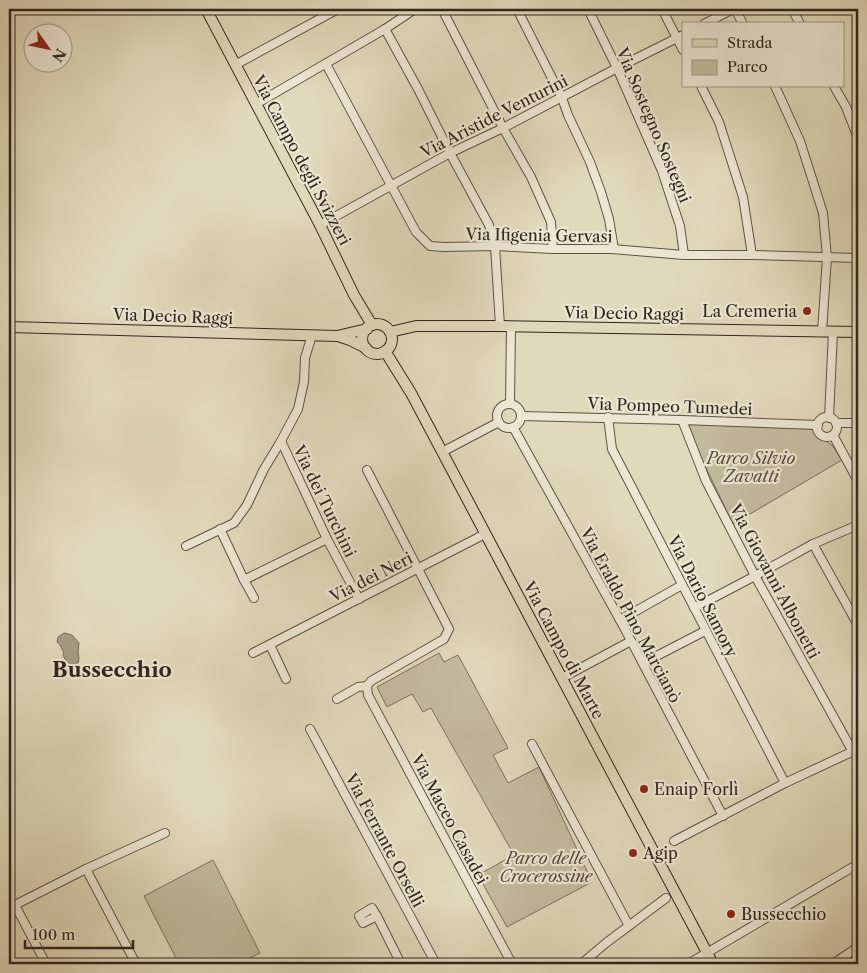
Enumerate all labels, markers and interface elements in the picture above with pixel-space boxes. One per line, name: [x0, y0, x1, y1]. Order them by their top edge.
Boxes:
north arrow: [22, 22, 72, 72]
legend: [682, 22, 844, 88]
text: Strada: [727, 33, 773, 52]
street label: Via Sostegno Sostegni: [612, 44, 696, 206]
text: N: [48, 45, 70, 65]
text: Parco: [727, 57, 768, 76]
street label: Via Aristide Venturini: [416, 70, 571, 162]
street label: Via Campo degli Svizzeri: [248, 71, 355, 249]
street label: Via Ifigenia Gervasi: [464, 224, 613, 246]
place label: La Cremeria: [702, 301, 798, 321]
street label: Via Decio Raggi: [563, 302, 684, 324]
street label: Via Decio Raggi: [112, 304, 233, 328]
marker: La Cremeria: [801, 305, 813, 317]
street label: Via Pompeo Tumedei: [586, 393, 753, 419]
street label: Via dei Turchini: [289, 441, 361, 560]
park label: Parco Silvio Zavatti: [705, 448, 795, 486]
street label: Via Giovanni Albonetti: [725, 499, 824, 662]
street label: Via Eraldo Pino Marcianò: [576, 523, 686, 706]
street label: Via Dario Samory: [663, 531, 743, 661]
street label: Via dei Neri: [325, 548, 416, 607]
street label: Via Campo di Marte: [519, 577, 609, 722]
district label: Bussecchio: [52, 657, 172, 682]
street label: Via Maceo Casadei: [407, 750, 493, 888]
street label: Via Ferrante Orselli: [341, 769, 429, 910]
place label: Enaip Forlì: [654, 779, 739, 799]
marker: Enaip Forlì: [638, 783, 650, 795]
place label: Agip: [642, 843, 678, 863]
marker: Agip: [627, 847, 639, 859]
park label: Parco delle Crocerossine: [500, 848, 594, 886]
place label: Bussecchio: [741, 904, 827, 924]
marker: Bussecchio: [725, 908, 737, 920]
scale bar: [25, 918, 132, 950]
text: 100 m: [32, 925, 75, 944]

